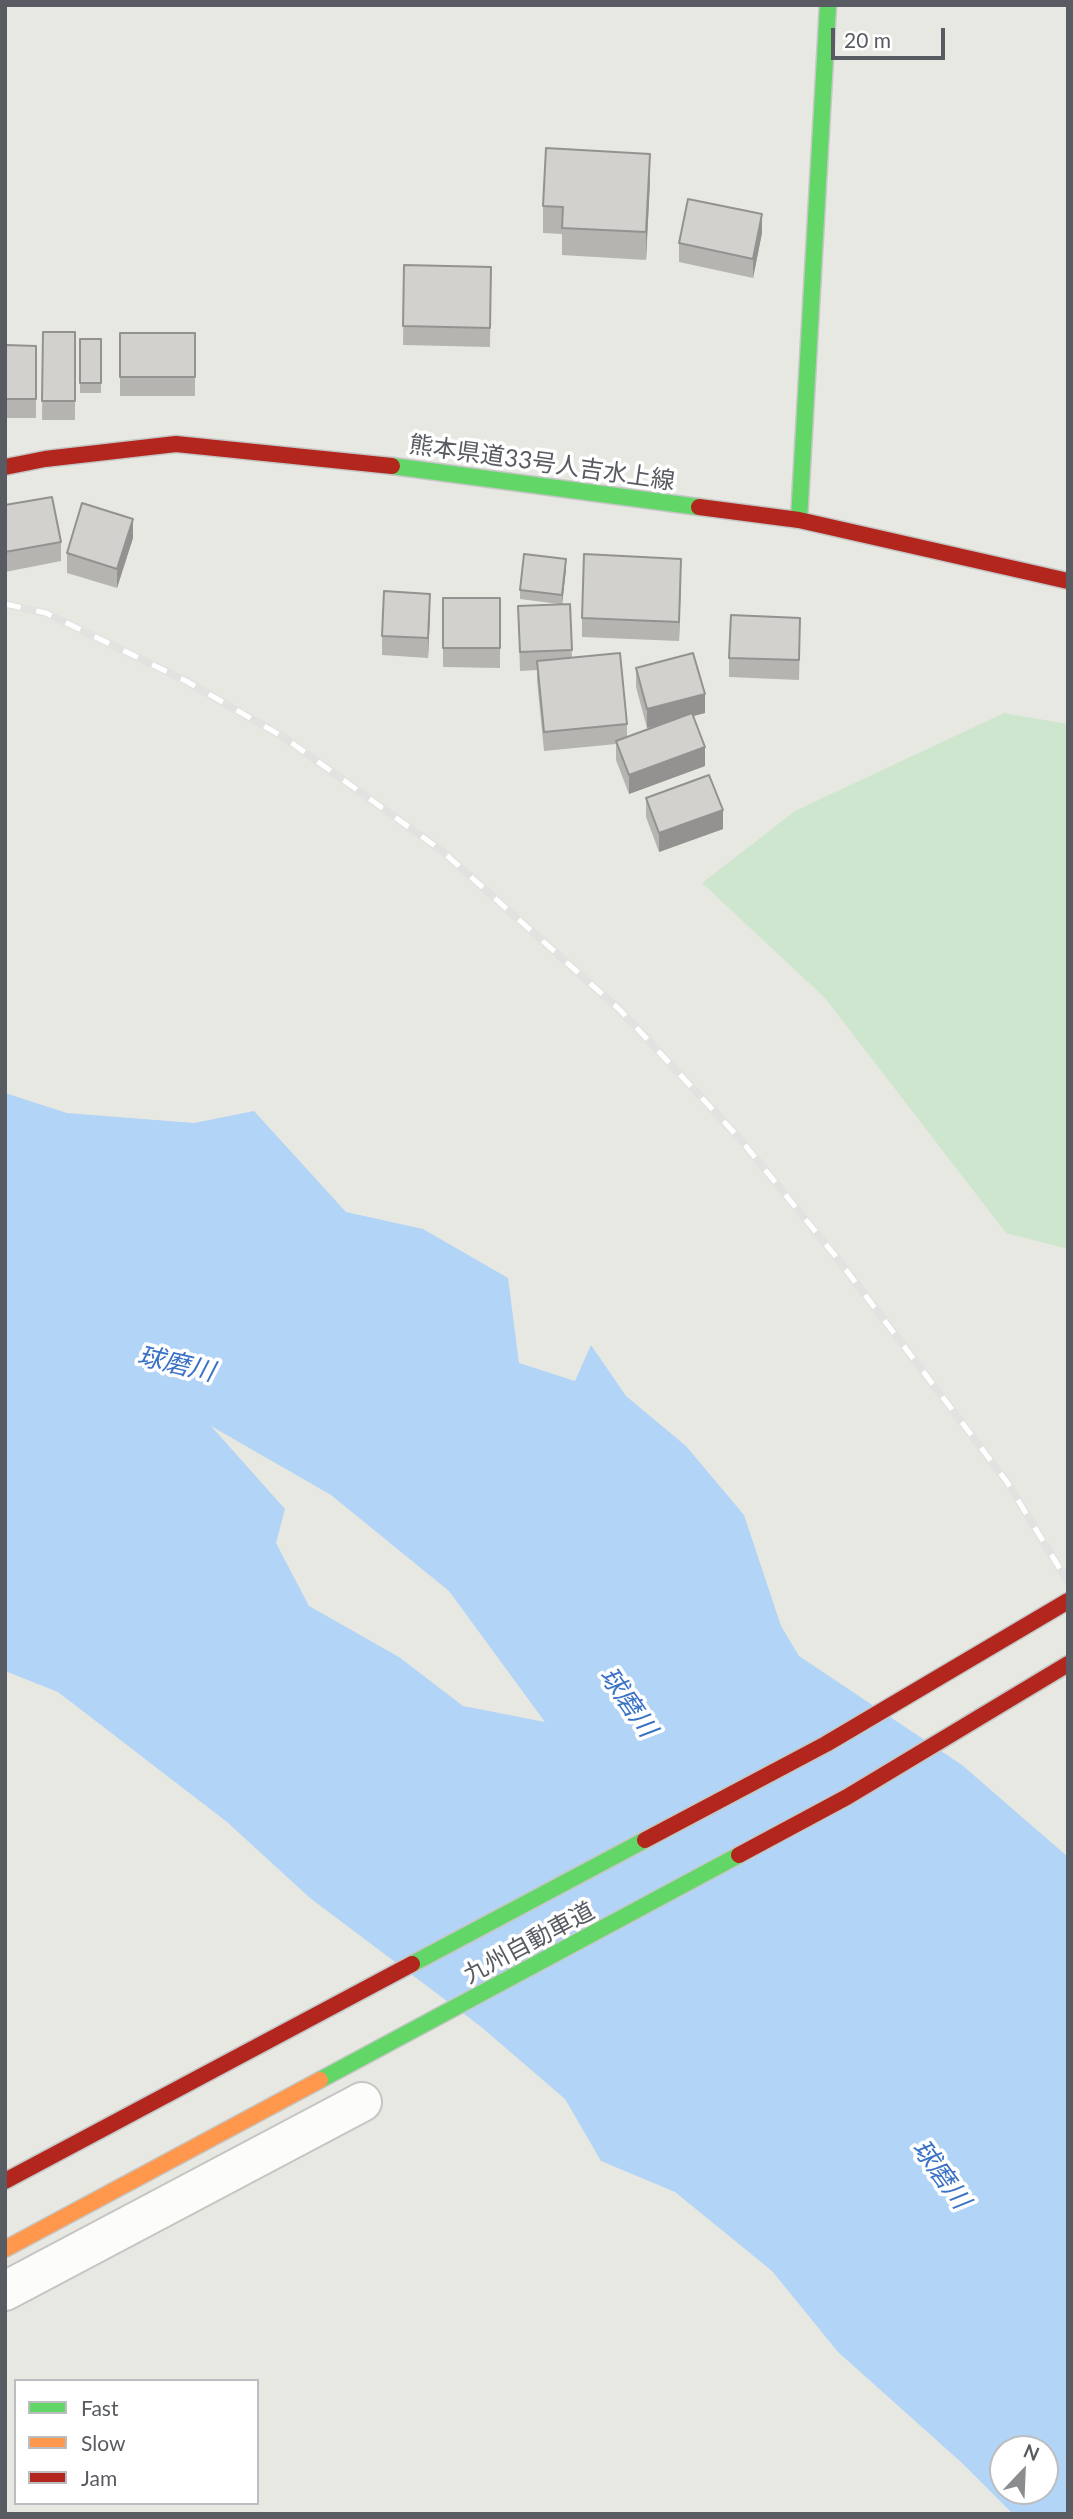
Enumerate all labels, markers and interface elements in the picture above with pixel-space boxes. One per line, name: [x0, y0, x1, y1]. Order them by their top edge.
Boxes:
scale bar: [835, 14, 949, 58]
text: 20 m: [844, 27, 891, 52]
street label: 熊本県道33号人吉水上線: [407, 430, 677, 496]
water label: 球磨川: [134, 1340, 218, 1388]
water label: 球磨川: [593, 1661, 663, 1743]
street label: 九州自動車道: [459, 1896, 599, 1990]
water label: 球磨川: [905, 2133, 977, 2215]
legend: [14, 2379, 259, 2505]
text: Fast: [81, 2395, 118, 2420]
text: Slow: [81, 2430, 125, 2455]
north arrow: [989, 2435, 1059, 2505]
text: N: [1020, 2439, 1043, 2465]
text: Jam: [81, 2465, 117, 2490]

